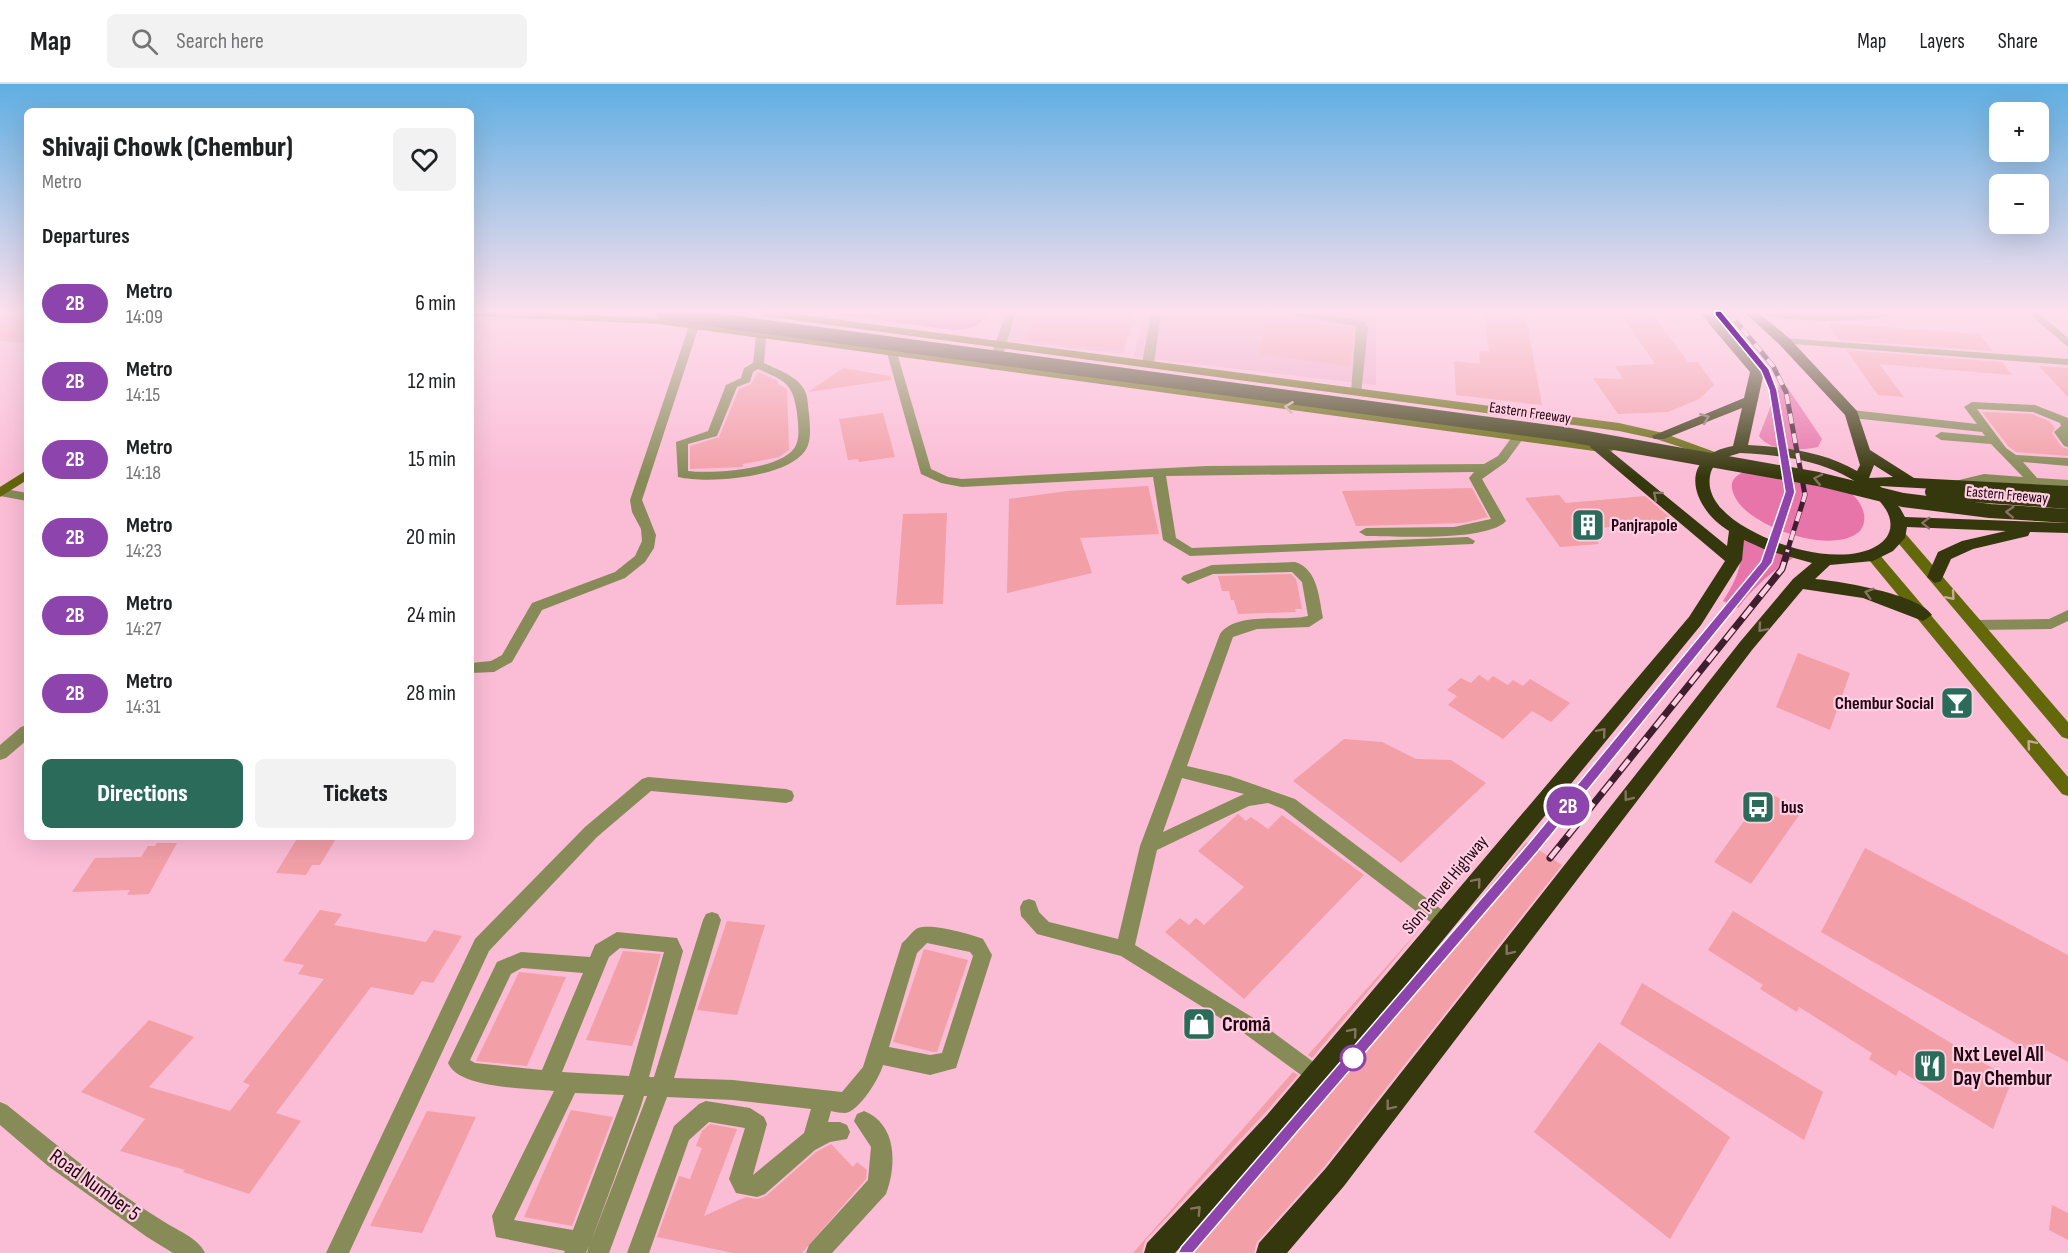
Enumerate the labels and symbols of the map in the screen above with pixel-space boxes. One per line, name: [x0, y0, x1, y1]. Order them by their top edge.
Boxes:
street label: Eastern Freeway: [1488, 398, 1572, 428]
one-way arrow: [1284, 401, 1294, 414]
one-way arrow: [1699, 413, 1710, 425]
one-way arrow: [1813, 474, 1823, 487]
street label: Eastern Freeway: [1965, 482, 2049, 508]
one-way arrow: [1653, 491, 1664, 502]
one-way arrow: [2005, 506, 2014, 519]
building icon: Panjrapole: [1570, 507, 1606, 543]
place label: Panjrapole: [1611, 515, 1678, 536]
one-way arrow: [1921, 516, 1930, 529]
one-way arrow: [1864, 587, 1874, 600]
one-way arrow: [1944, 589, 1955, 600]
one-way arrow: [1758, 621, 1769, 632]
bar icon: Chembur Social: [1939, 685, 1975, 721]
place label: Chembur Social: [1835, 693, 1934, 714]
one-way arrow: [1594, 728, 1605, 739]
one-way arrow: [2027, 740, 2038, 751]
line badge: 2B: [1541, 786, 1595, 826]
bus stop icon: bus: [1740, 789, 1776, 825]
one-way arrow: [1624, 790, 1635, 801]
place label: bus: [1781, 797, 1804, 818]
street label: Sion Panvel Highway: [1398, 831, 1492, 939]
one-way arrow: [1470, 878, 1481, 889]
one-way arrow: [1505, 945, 1516, 956]
shop icon: Cromā: [1181, 1006, 1217, 1042]
place label: Cromā: [1222, 1012, 1271, 1037]
one-way arrow: [1345, 1028, 1356, 1039]
place label: Nxt Level All Day Chembur: [1953, 1042, 2053, 1091]
unlabelled marker: [1340, 1045, 1366, 1071]
restaurant icon: Nxt Level All Day Chembur: [1912, 1048, 1948, 1084]
one-way arrow: [1386, 1099, 1397, 1110]
street label: Road Number 5: [45, 1144, 145, 1226]
one-way arrow: [1189, 1206, 1200, 1217]

